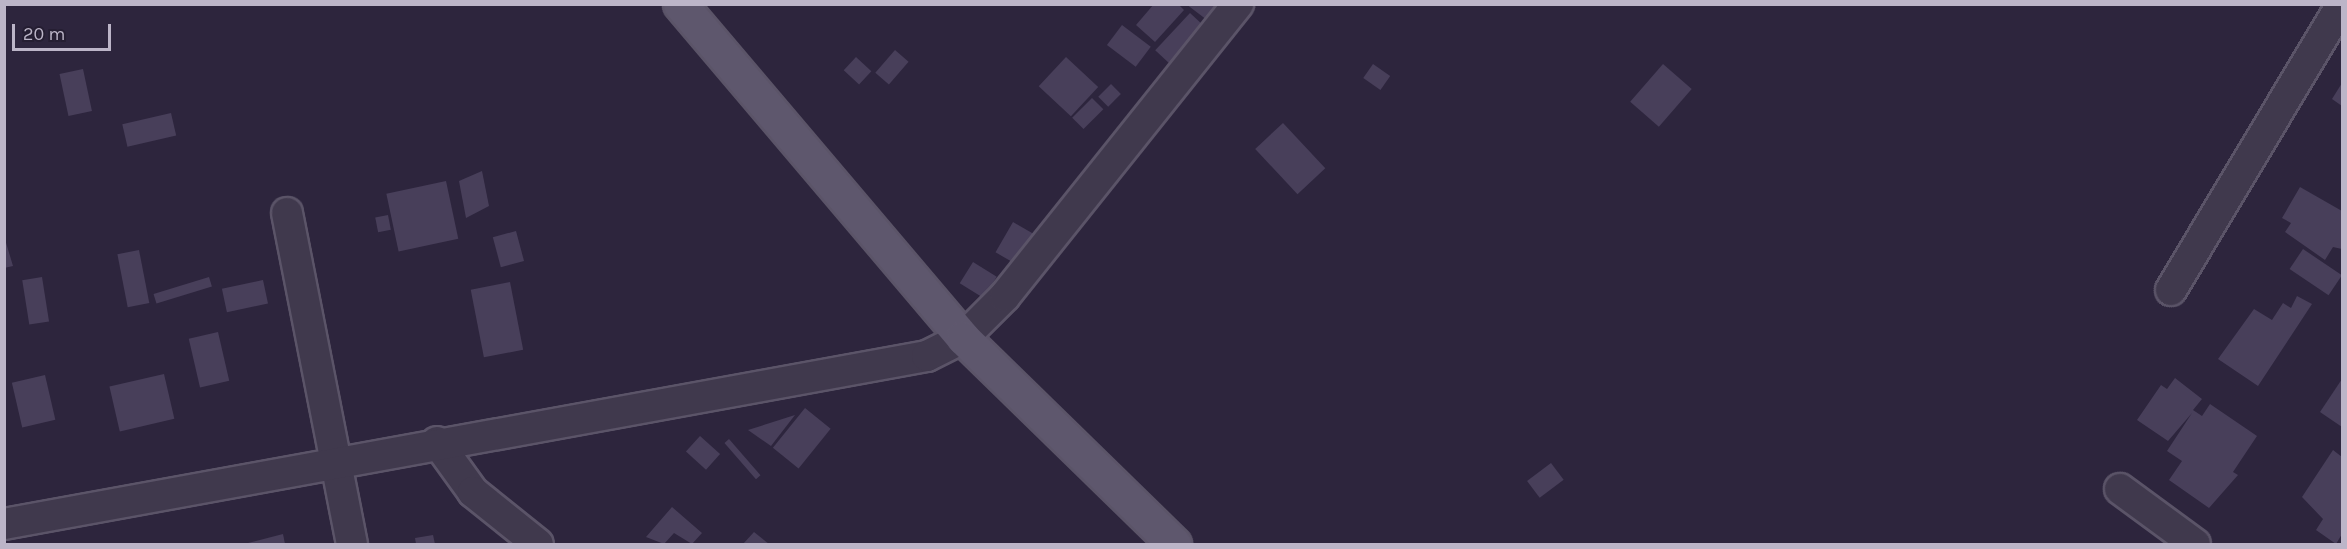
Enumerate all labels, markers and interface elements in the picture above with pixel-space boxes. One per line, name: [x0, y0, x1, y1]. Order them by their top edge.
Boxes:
scale bar: [15, 12, 114, 50]
text: 20 m: [23, 23, 65, 45]

